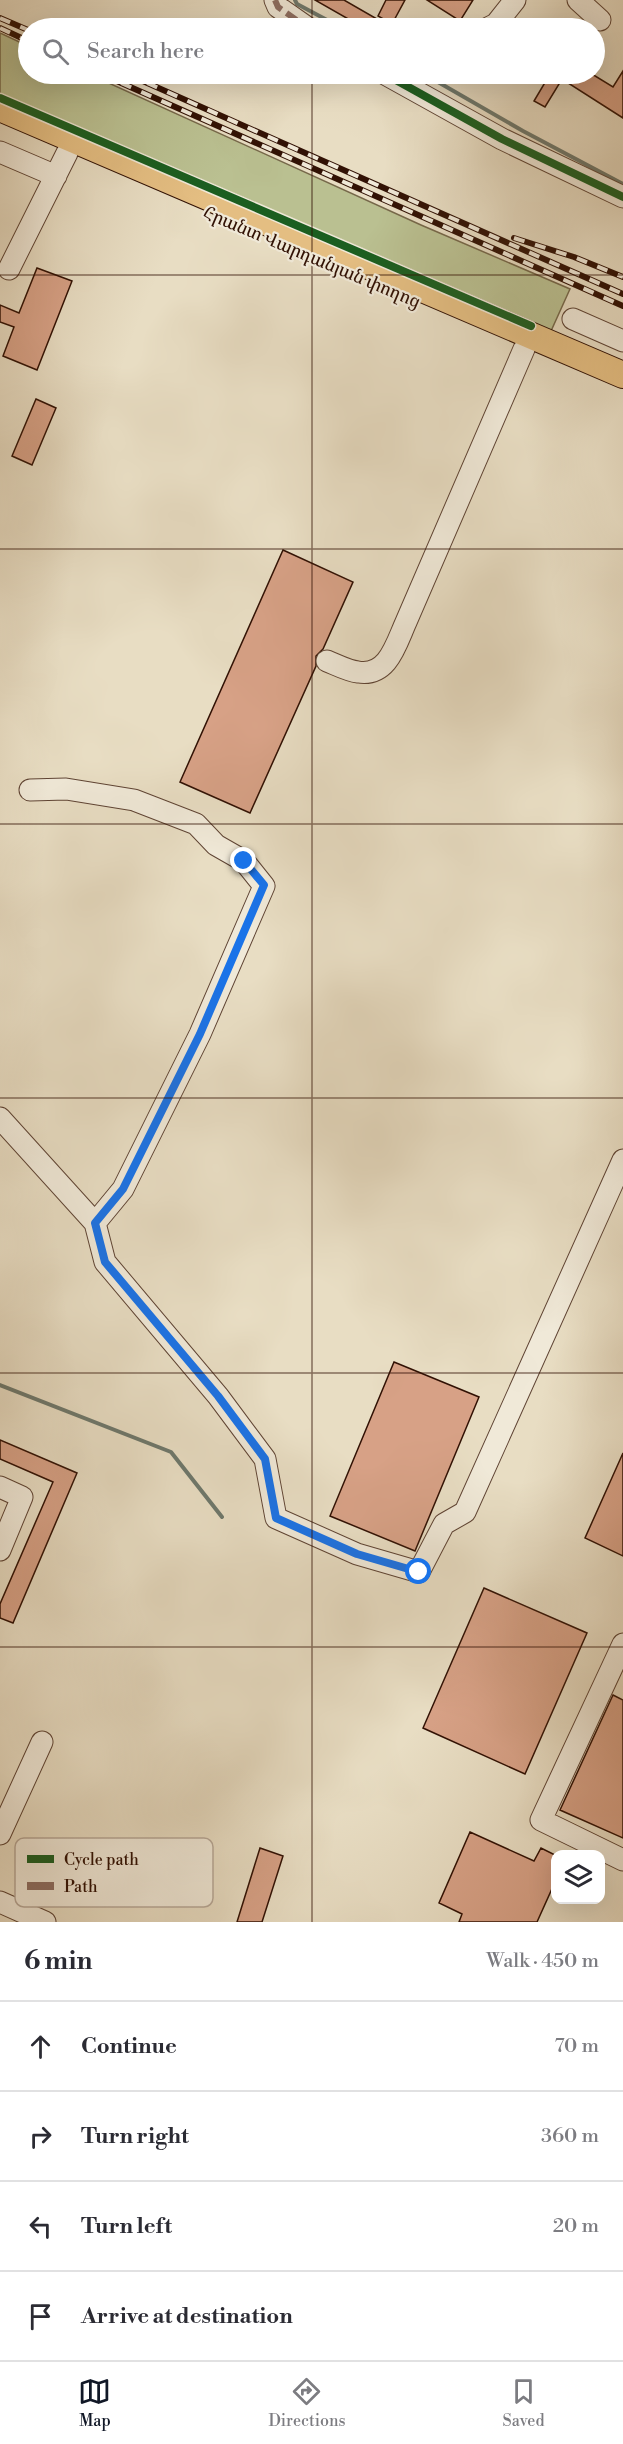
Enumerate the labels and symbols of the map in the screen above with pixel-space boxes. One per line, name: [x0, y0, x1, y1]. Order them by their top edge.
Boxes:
street label: Հրանտ Վարդանյան փողոց: [200, 201, 424, 314]
route end: [230, 847, 256, 873]
route start: [405, 1558, 431, 1584]
legend: [15, 1838, 213, 1907]
text: Cycle path: [64, 1850, 139, 1870]
text: Path: [64, 1877, 98, 1897]

